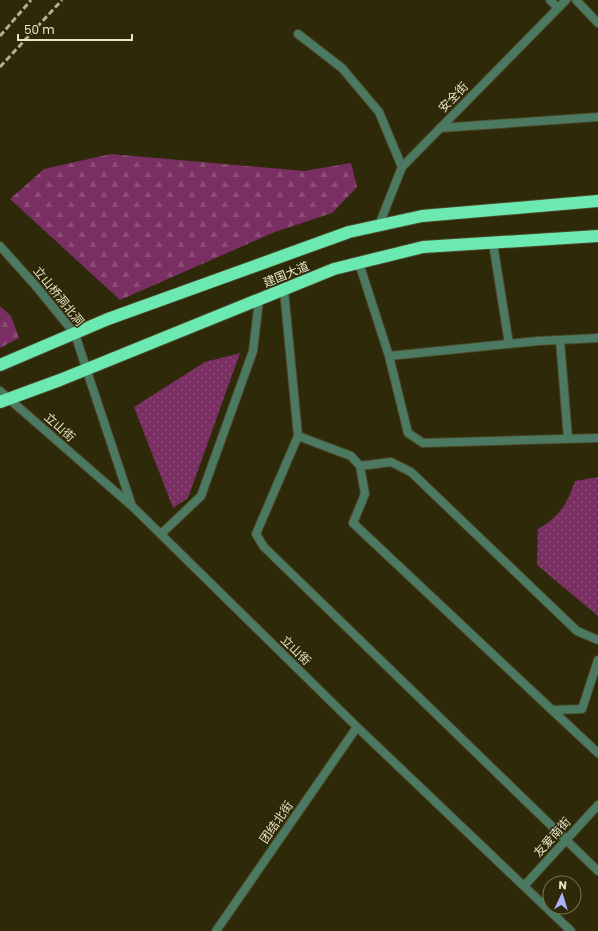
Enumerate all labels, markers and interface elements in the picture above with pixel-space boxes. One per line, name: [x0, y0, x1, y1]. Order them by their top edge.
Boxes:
scale bar: [18, 16, 132, 42]
text: 50 m: [24, 21, 55, 38]
street label: 安全街: [434, 78, 472, 116]
street label: 建国大道: [261, 257, 311, 291]
street label: 立山桥洞北洞: [30, 263, 88, 329]
street label: 立山街: [41, 409, 79, 445]
street label: 立山街: [277, 631, 315, 669]
street label: 团结北街: [255, 797, 297, 847]
street label: 友爱南街: [530, 813, 574, 861]
north arrow: [542, 875, 582, 915]
text: N: [558, 877, 567, 893]

